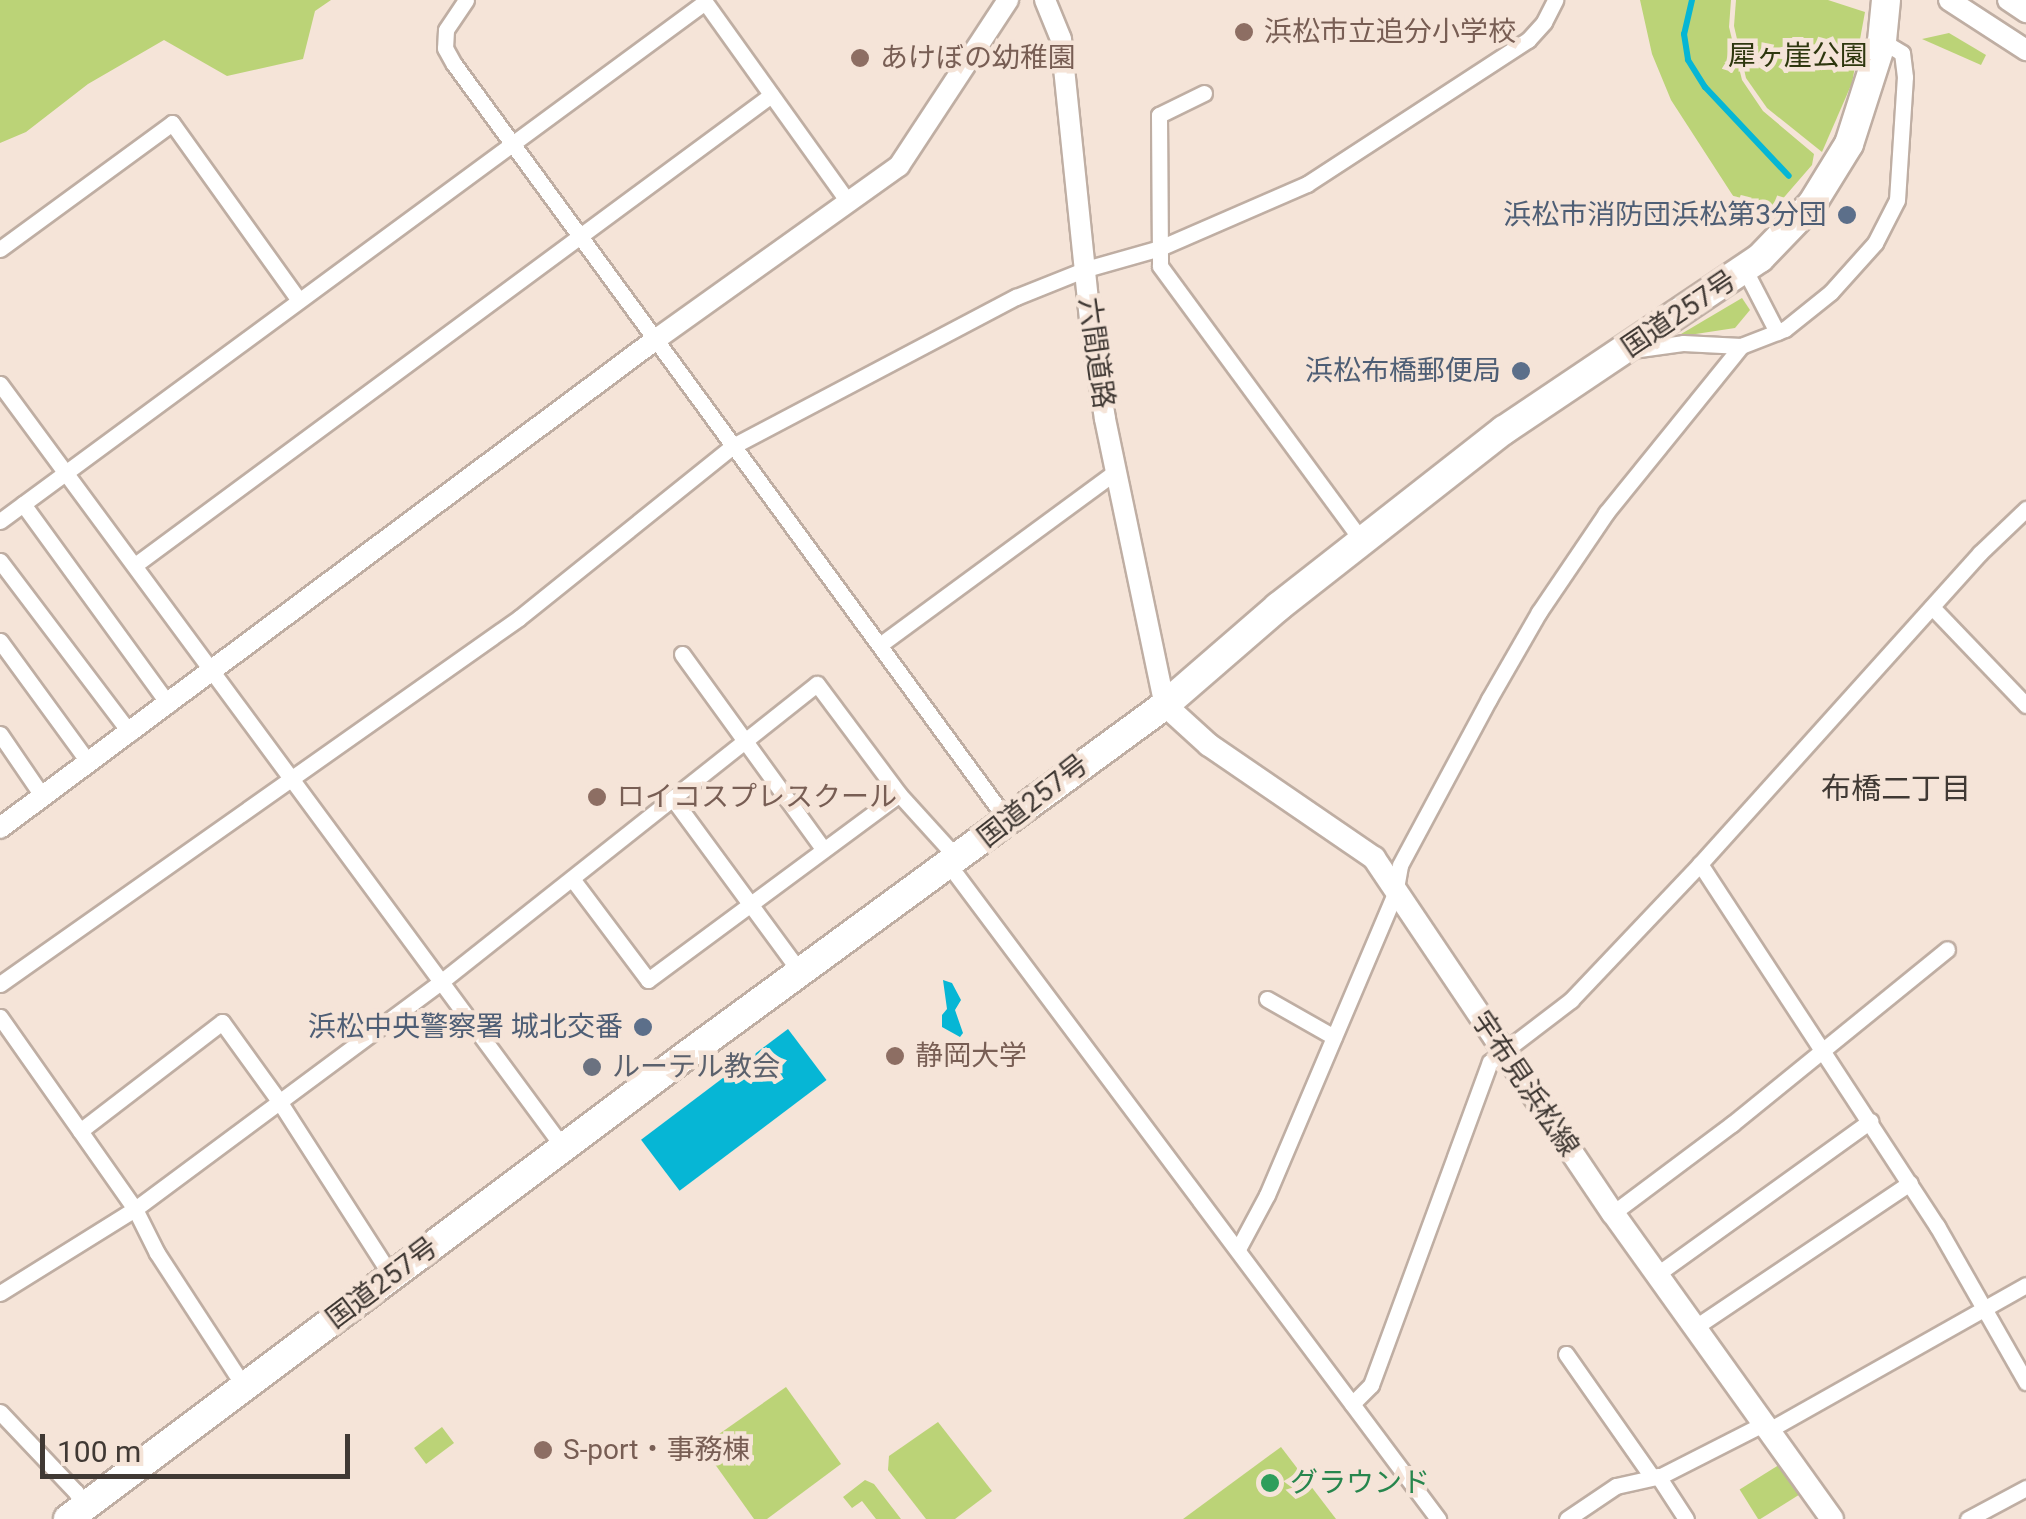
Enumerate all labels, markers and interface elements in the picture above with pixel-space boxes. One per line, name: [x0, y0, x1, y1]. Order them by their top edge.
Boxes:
place label: 浜松市立追分小学校: [1264, 15, 1516, 49]
marker: 浜松市立追分小学校: [1233, 21, 1255, 43]
park label: 犀ヶ崖公園: [1728, 39, 1868, 73]
place label: あけぼの幼稚園: [880, 41, 1076, 75]
marker: あけぼの幼稚園: [849, 47, 871, 69]
place label: 浜松市消防団浜松第3分団: [1503, 198, 1827, 232]
marker: 浜松市消防団浜松第3分団: [1836, 204, 1858, 226]
street label: 国道257号: [1615, 263, 1743, 365]
street label: 六間道路: [1072, 295, 1120, 411]
place label: 浜松布橋郵便局: [1305, 354, 1501, 388]
marker: 浜松布橋郵便局: [1510, 360, 1532, 382]
street label: 国道257号: [971, 747, 1095, 855]
district label: 布橋二丁目: [1821, 771, 1971, 807]
place label: ロイコスプレスクール: [617, 780, 897, 814]
marker: ロイコスプレスクール: [586, 786, 608, 808]
street label: 宇布見浜松線: [1464, 1005, 1586, 1163]
place label: 浜松中央警察署 城北交番: [308, 1010, 623, 1044]
marker: 浜松中央警察署 城北交番: [632, 1016, 654, 1038]
place label: 静岡大学: [915, 1039, 1027, 1073]
marker: 静岡大学: [884, 1045, 906, 1067]
place label: ルーテル教会: [612, 1050, 780, 1084]
marker: ルーテル教会: [581, 1056, 603, 1078]
street label: 国道257号: [319, 1230, 445, 1336]
scale bar: [45, 1414, 355, 1476]
place label: S-port・事務棟: [563, 1433, 750, 1467]
text: 100 m: [57, 1434, 141, 1469]
marker: S-port・事務棟: [532, 1439, 554, 1461]
place label: グラウンド: [1290, 1466, 1430, 1500]
marker: グラウンド: [1259, 1472, 1281, 1494]

